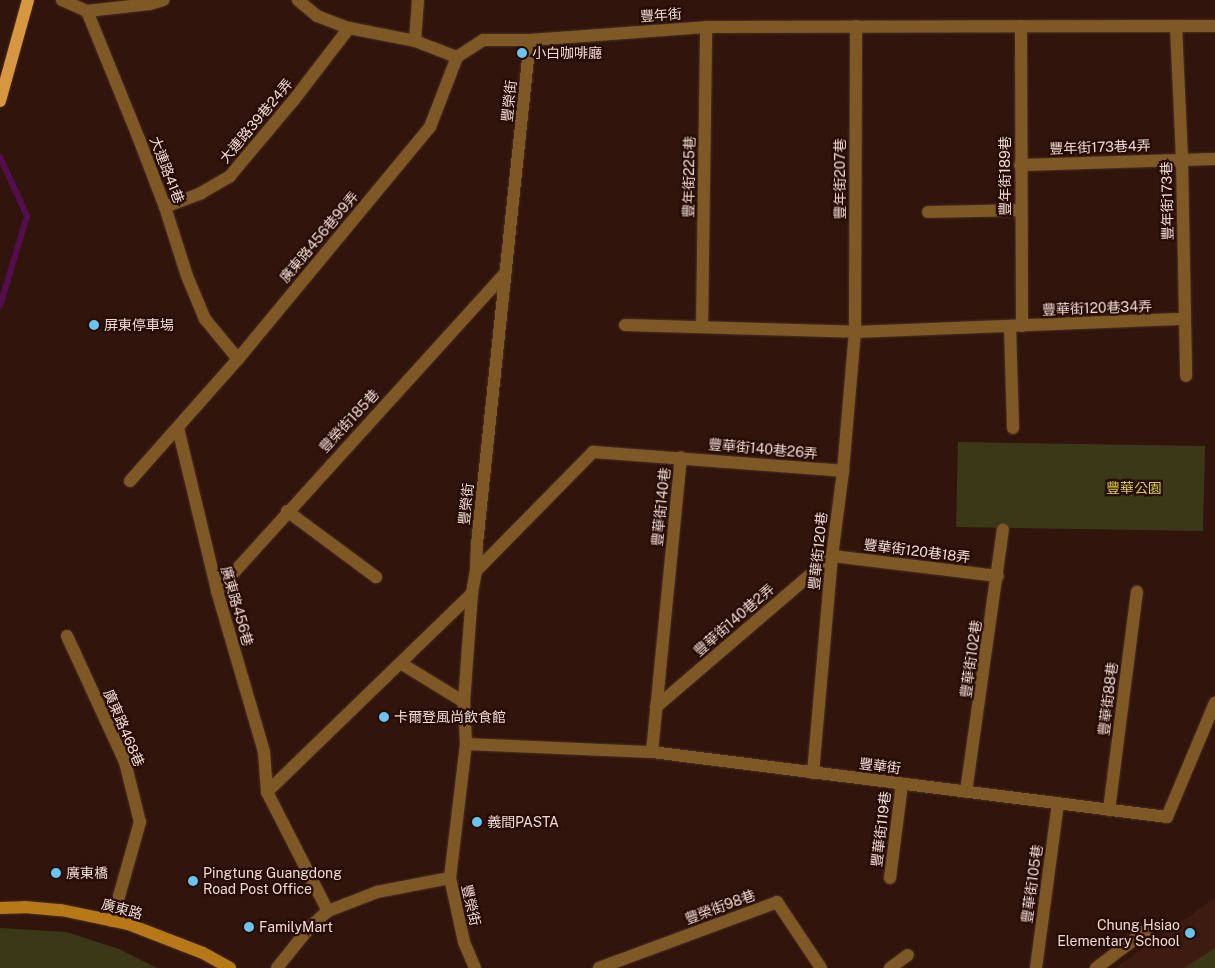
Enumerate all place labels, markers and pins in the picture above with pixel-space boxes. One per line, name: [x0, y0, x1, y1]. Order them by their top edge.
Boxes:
place label: 小白咖啡廳: [532, 45, 602, 61]
marker: 小白咖啡廳: [516, 47, 528, 59]
place label: 屏東停車場: [104, 317, 174, 333]
marker: 屏東停車場: [88, 319, 100, 331]
place label: 卡爾登風尚飲食館: [394, 709, 506, 725]
marker: 卡爾登風尚飲食館: [378, 711, 390, 723]
place label: 義間PASTA: [487, 814, 559, 830]
marker: 義間PASTA: [471, 816, 483, 828]
place label: 廣東橋: [66, 865, 108, 881]
place label: Pingtung Guangdong Road Post Office: [203, 865, 342, 898]
marker: 廣東橋: [50, 867, 62, 879]
marker: Pingtung Guangdong Road Post Office: [187, 875, 199, 887]
place label: Chung Hsiao Elementary School: [1057, 917, 1180, 950]
place label: FamilyMart: [259, 919, 333, 935]
marker: FamilyMart: [243, 921, 255, 933]
marker: Chung Hsiao Elementary School: [1184, 927, 1196, 939]

